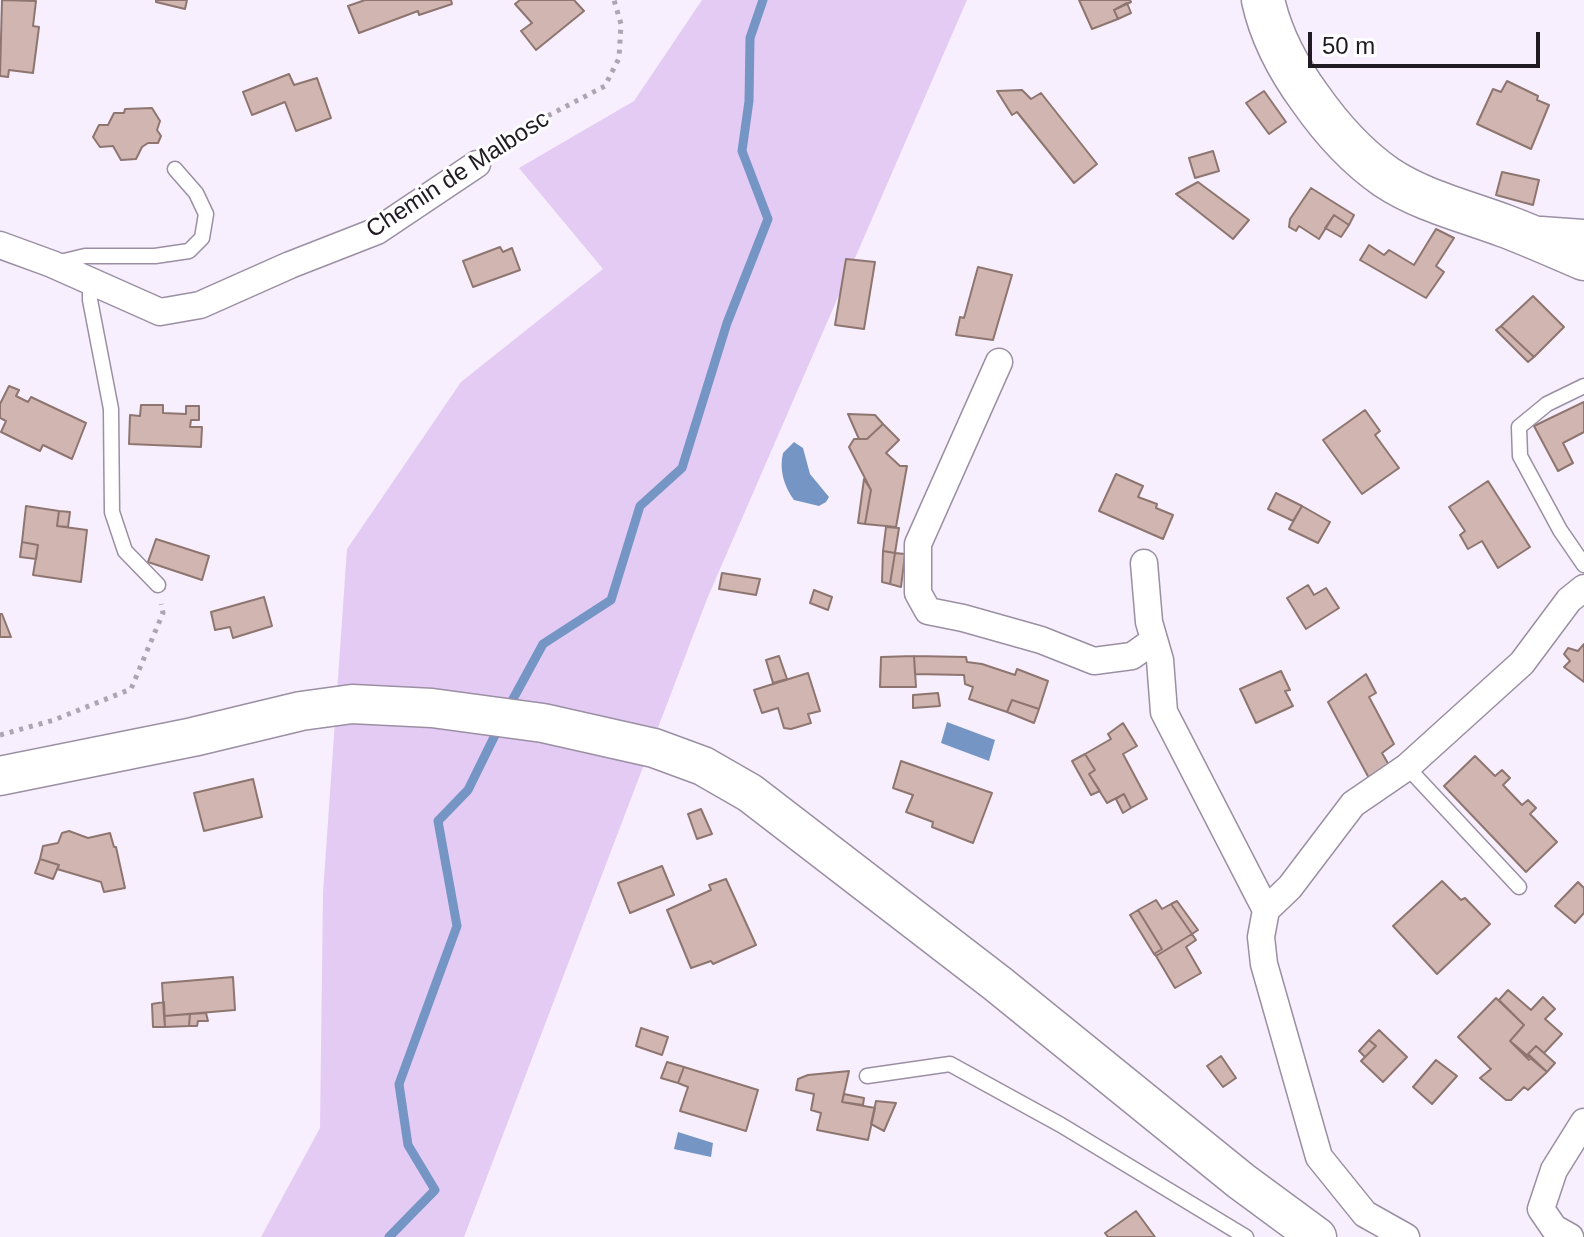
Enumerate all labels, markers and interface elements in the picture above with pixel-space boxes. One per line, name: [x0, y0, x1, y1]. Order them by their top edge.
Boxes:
scale bar: [1312, 16, 1544, 66]
text: 50 m: [1322, 32, 1375, 59]
street label: Chemin de Malbosc: [361, 105, 555, 245]

